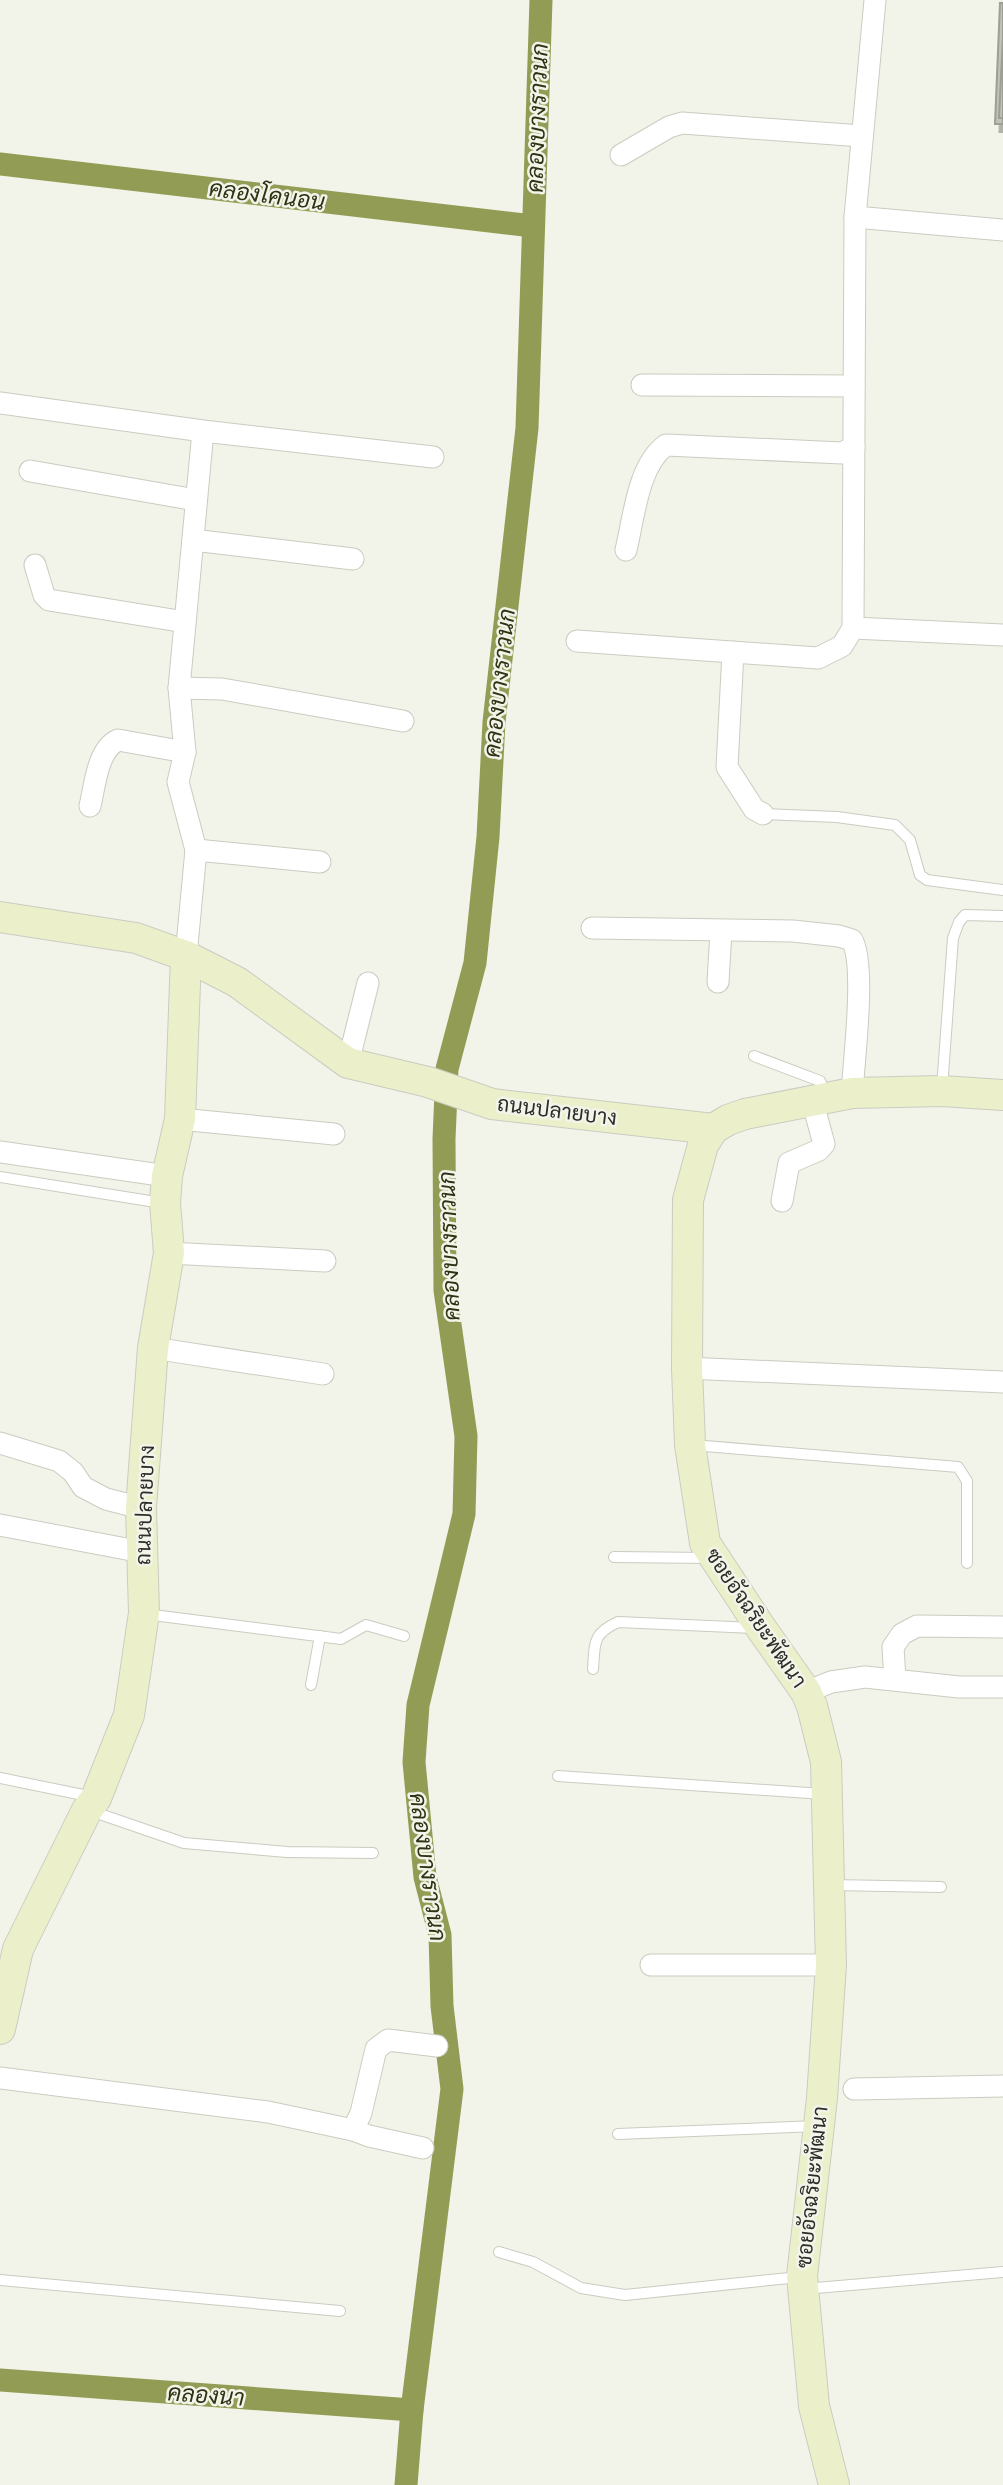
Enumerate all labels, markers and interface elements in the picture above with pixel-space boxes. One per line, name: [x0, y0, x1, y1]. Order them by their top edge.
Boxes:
water label: คลองบางราวนก: [522, 43, 557, 193]
water label: คลองโคนอน: [207, 172, 327, 219]
water label: คลองบางราวนก: [479, 607, 524, 759]
street label: ถนนปลายบาง: [495, 1092, 618, 1133]
water label: คลองบางราวนก: [434, 1171, 469, 1321]
street label: ถนนปลายบาง: [131, 1444, 162, 1566]
street label: ซอยอัจฉริยะพัฒนา: [698, 1544, 811, 1694]
water label: คลองบางราวนก: [401, 1791, 450, 1943]
street label: ซอยอัจฉริยะพัฒนา: [792, 2105, 835, 2270]
water label: คลองนา: [166, 2380, 245, 2415]

